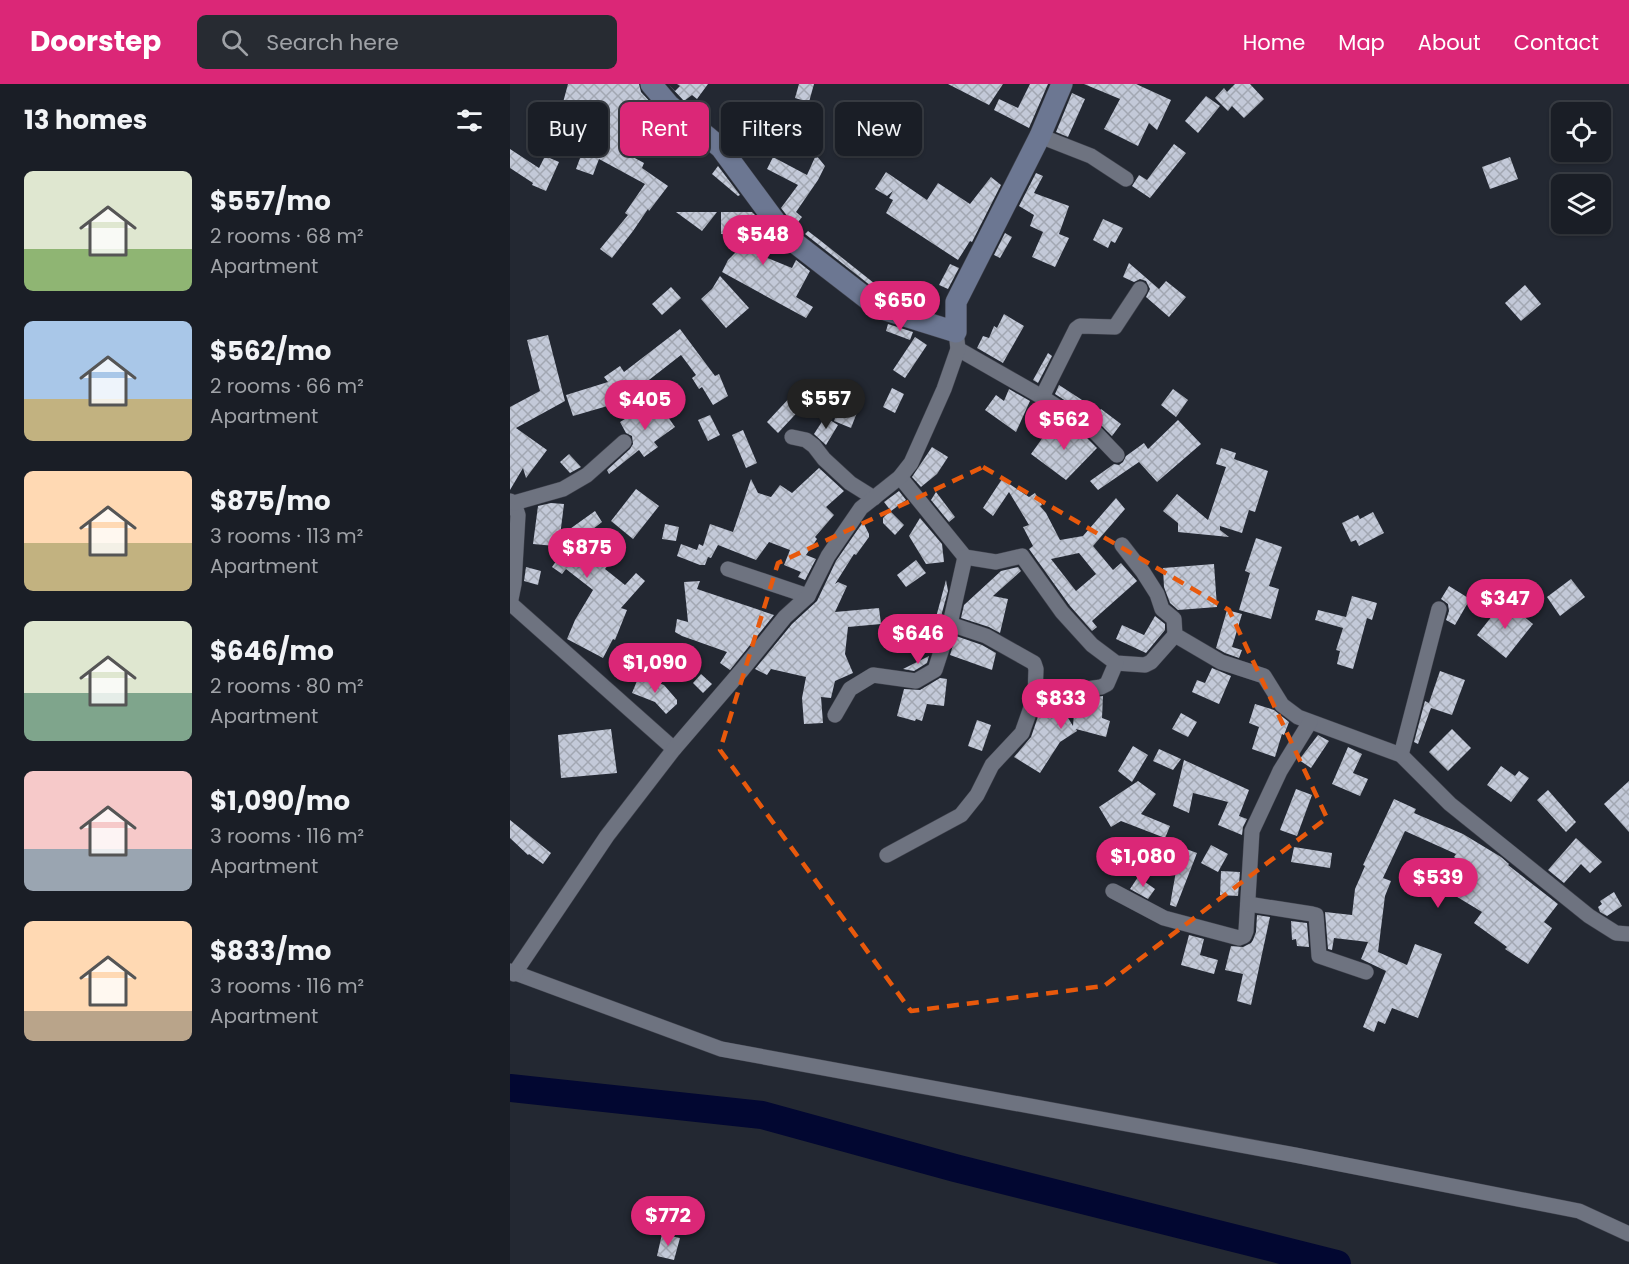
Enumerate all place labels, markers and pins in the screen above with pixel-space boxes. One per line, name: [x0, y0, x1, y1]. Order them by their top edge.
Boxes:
pin: $548: [727, 215, 799, 266]
pin: $650: [864, 281, 936, 332]
pin: $557: [790, 379, 862, 430]
pin: $405: [609, 380, 681, 431]
pin: $562: [1028, 400, 1100, 451]
pin: $875: [551, 528, 623, 579]
pin: $347: [1469, 579, 1541, 630]
pin: $646: [882, 614, 954, 665]
pin: $1,090: [606, 643, 704, 694]
pin: $833: [1025, 679, 1097, 730]
pin: $1,080: [1094, 837, 1192, 888]
pin: $539: [1402, 858, 1474, 909]
pin: $772: [632, 1196, 704, 1247]

